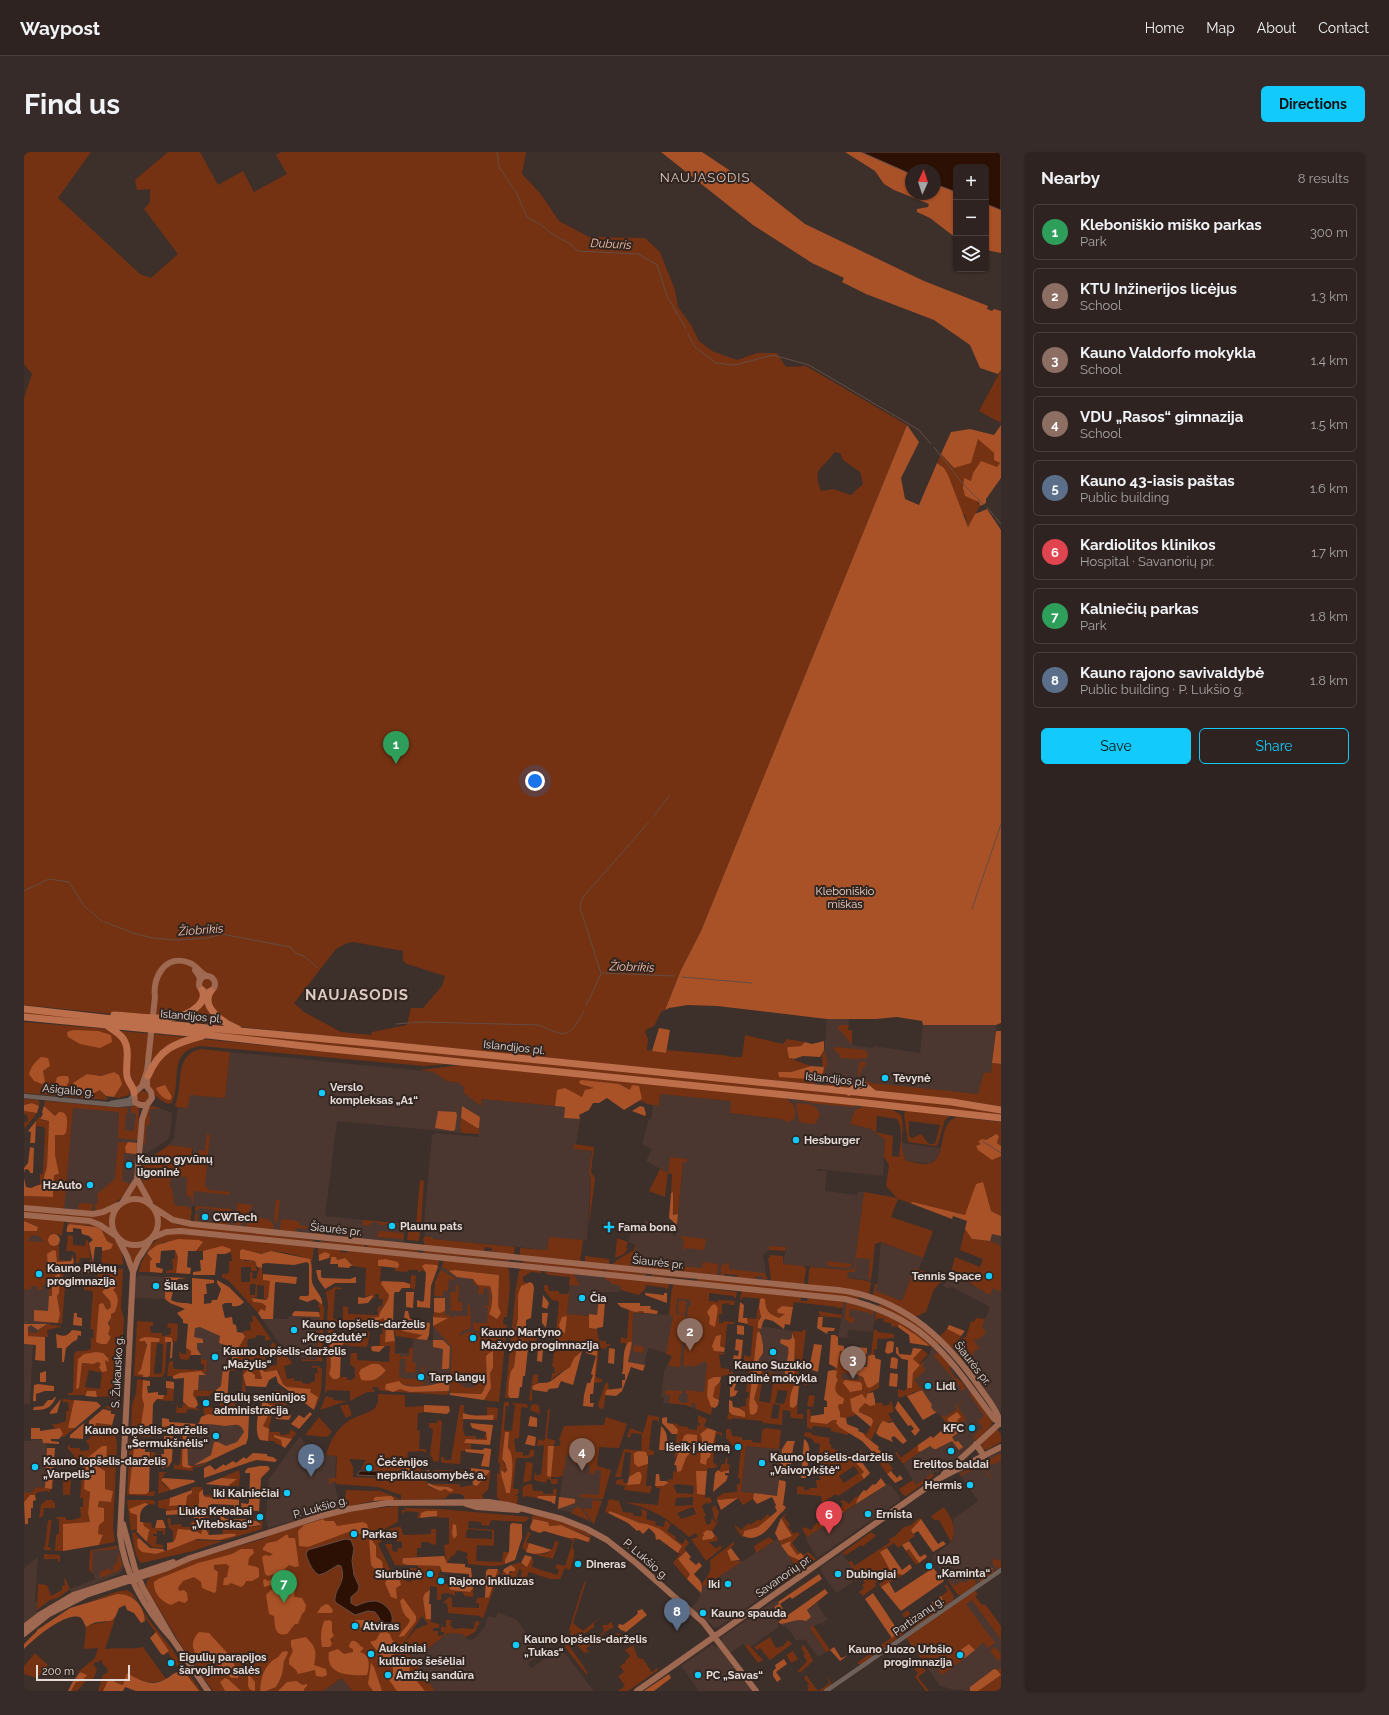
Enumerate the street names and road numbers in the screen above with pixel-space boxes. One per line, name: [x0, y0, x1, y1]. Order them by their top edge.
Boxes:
street label: Islandijos pl.: [160, 1007, 222, 1026]
street label: Islandijos pl.: [483, 1038, 545, 1057]
street label: Islandijos pl.: [805, 1070, 867, 1089]
street label: Ašigalio g.: [42, 1082, 94, 1099]
street label: Šiaurės pr.: [310, 1219, 362, 1239]
street label: Šiaurės pr.: [632, 1252, 684, 1272]
street label: S. Žukausko g.: [108, 1336, 126, 1408]
street label: Šiaurės pr.: [952, 1338, 994, 1388]
street label: P. Lukšio g.: [292, 1494, 349, 1521]
street label: P. Lukšio g.: [620, 1536, 671, 1582]
street label: Savanorių pr.: [753, 1553, 813, 1600]
street label: Partizanų g.: [890, 1594, 946, 1639]

